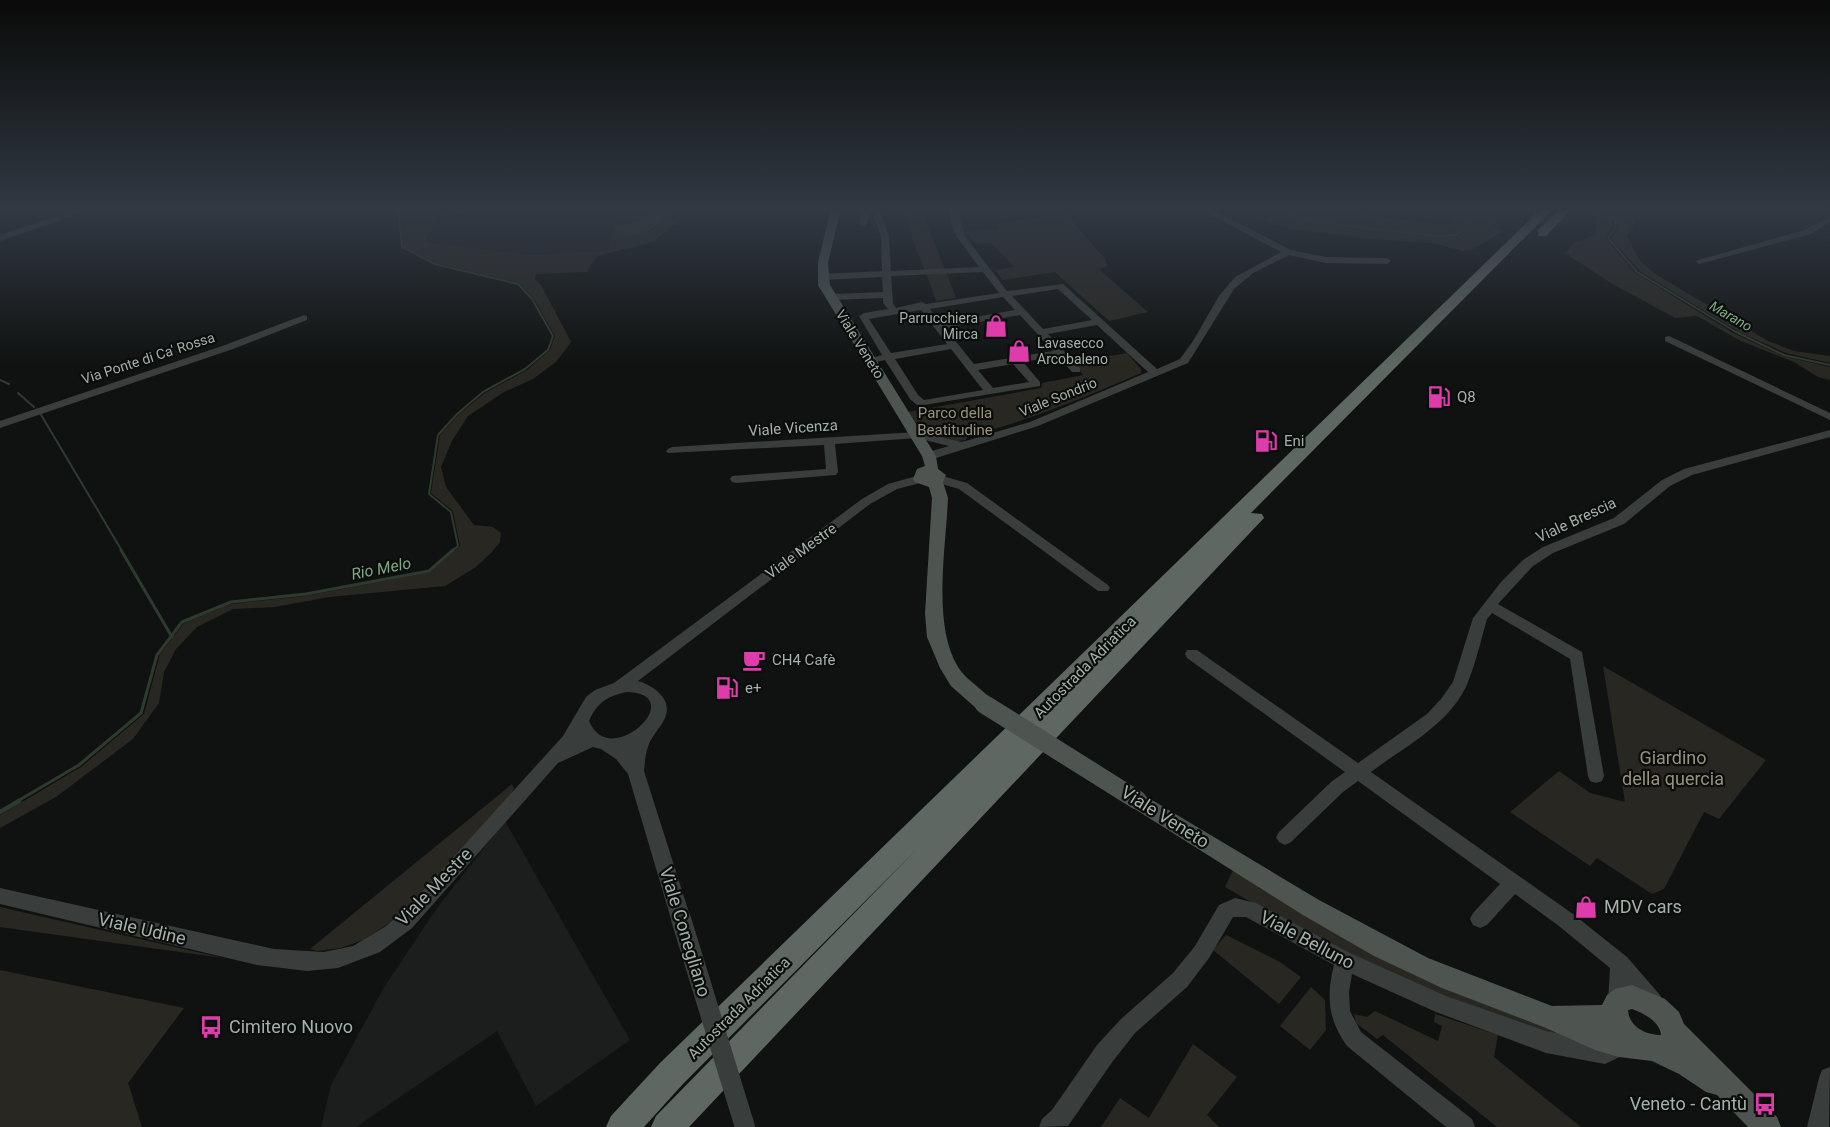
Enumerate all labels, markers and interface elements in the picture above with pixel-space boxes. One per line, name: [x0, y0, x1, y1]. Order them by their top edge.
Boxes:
water label: Marano: [1707, 298, 1755, 335]
street label: Viale Veneto: [833, 307, 887, 381]
place label: Parrucchiera Mirca: [899, 310, 978, 342]
shop icon: Parrucchiera Mirca: [983, 313, 1009, 339]
street label: Via Ponte di Ca' Rossa: [79, 329, 217, 387]
place label: Lavasecco Arcobaleno: [1037, 335, 1108, 367]
shop icon: Lavasecco Arcobaleno: [1006, 338, 1032, 364]
street label: Viale Sondrio: [1017, 374, 1099, 420]
fuel station icon: Q8: [1426, 384, 1452, 410]
place label: Q8: [1457, 388, 1476, 406]
park label: Parco della Beatitudine: [917, 404, 993, 439]
street label: Viale Vicenza: [748, 416, 838, 440]
fuel station icon: Eni: [1253, 428, 1279, 454]
place label: Eni: [1284, 432, 1304, 450]
street label: Viale Brescia: [1533, 494, 1619, 546]
street label: Viale Mestre: [762, 519, 840, 583]
water label: Rio Melo: [350, 553, 413, 584]
street label: Autostrada Adriatica: [1030, 612, 1140, 722]
cafe icon: CH4 Cafè: [741, 647, 767, 673]
place label: CH4 Cafè: [772, 651, 836, 669]
fuel station icon: e+: [714, 675, 740, 701]
place label: e+: [745, 679, 761, 697]
park label: Giardino della quercia: [1622, 747, 1724, 789]
street label: Viale Veneto: [1117, 781, 1213, 852]
street label: Viale Mestre: [391, 843, 476, 930]
street label: Viale Conegliano: [656, 865, 715, 999]
shop icon: MDV cars: [1573, 894, 1599, 920]
place label: MDV cars: [1604, 896, 1682, 917]
street label: Viale Belluno: [1257, 906, 1358, 973]
street label: Viale Udine: [96, 908, 188, 949]
street label: Autostrada Adriatica: [684, 953, 794, 1063]
bus stop icon: Cimitero Nuovo: [198, 1014, 224, 1040]
place label: Cimitero Nuovo: [229, 1016, 353, 1037]
bus stop icon: Veneto - Cantù: [1752, 1091, 1778, 1117]
place label: Veneto - Cantù: [1630, 1093, 1747, 1114]

